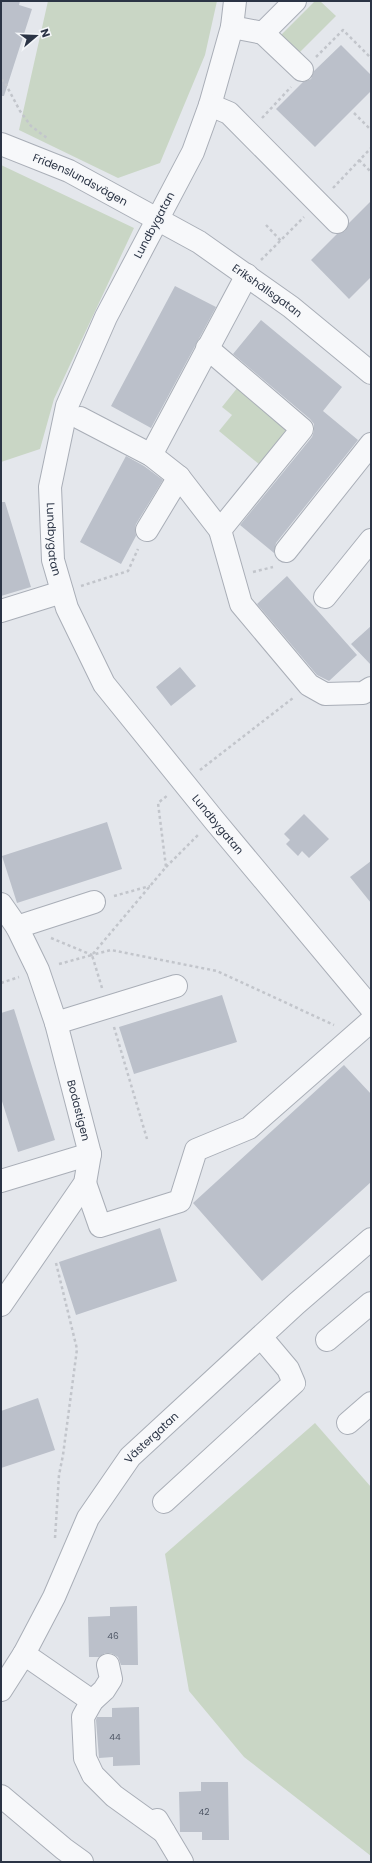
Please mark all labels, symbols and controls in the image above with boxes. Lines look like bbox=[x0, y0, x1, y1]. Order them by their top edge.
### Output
north arrow bbox=[16, 16, 56, 56]
text: N bbox=[37, 26, 54, 39]
street label: Fridenslundsvägen bbox=[30, 149, 131, 210]
street label: Lundbygatan bbox=[130, 189, 178, 261]
street label: Erikshällsgatan bbox=[229, 260, 306, 321]
street label: Lundbygatan bbox=[43, 502, 65, 578]
street label: Lundbygatan bbox=[188, 791, 247, 858]
street label: Bodastigen bbox=[63, 1078, 94, 1143]
street label: Västergatan bbox=[120, 1408, 182, 1466]
house number: 46 bbox=[107, 1630, 119, 1642]
house number: 44 bbox=[109, 1731, 121, 1743]
house number: 42 bbox=[199, 1806, 209, 1818]

